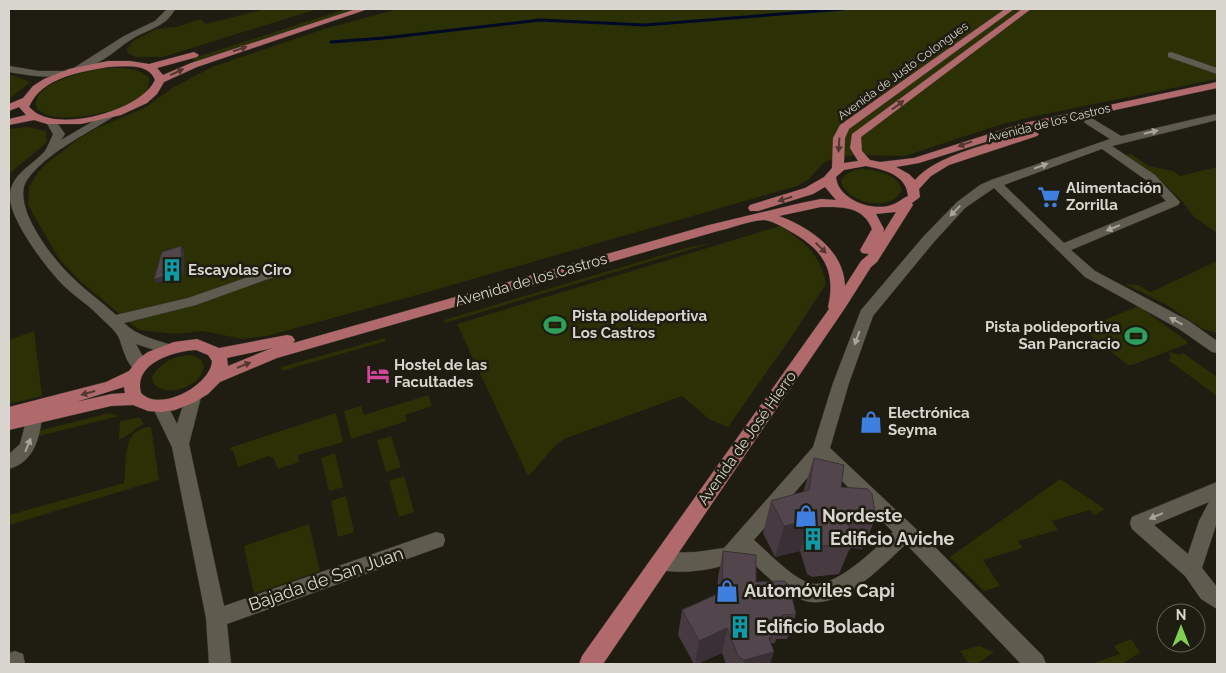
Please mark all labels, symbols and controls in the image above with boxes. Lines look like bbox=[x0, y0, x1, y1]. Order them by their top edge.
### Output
street label: Avenida de Justo Colongues bbox=[835, 19, 971, 123]
one-way arrow bbox=[233, 45, 248, 53]
one-way arrow bbox=[170, 68, 184, 76]
one-way arrow bbox=[891, 99, 904, 110]
street label: Avenida de los Castros bbox=[986, 101, 1112, 145]
one-way arrow bbox=[1143, 128, 1158, 136]
one-way arrow bbox=[834, 138, 842, 154]
one-way arrow bbox=[958, 141, 973, 148]
one-way arrow bbox=[1033, 162, 1048, 169]
place label: Alimentación Zorrilla bbox=[1066, 179, 1161, 214]
supermarket icon: Alimentación Zorrilla bbox=[1036, 184, 1062, 210]
one-way arrow bbox=[778, 195, 793, 203]
one-way arrow bbox=[949, 204, 961, 216]
one-way arrow bbox=[1105, 224, 1120, 232]
one-way arrow bbox=[814, 242, 826, 254]
street label: Avenida de los Castros bbox=[453, 250, 609, 310]
building icon: Escayolas Ciro bbox=[159, 257, 185, 283]
place label: Escayolas Ciro bbox=[188, 261, 292, 279]
place label: Pista polideportiva Los Castros bbox=[572, 307, 707, 342]
sports icon: Pista polideportiva Los Castros bbox=[542, 312, 568, 338]
one-way arrow bbox=[1170, 317, 1183, 326]
place label: Pista polideportiva San Pancracio bbox=[985, 318, 1120, 353]
sports icon: Pista polideportiva San Pancracio bbox=[1123, 323, 1149, 349]
one-way arrow bbox=[853, 331, 860, 346]
place label: Hostel de las Facultades bbox=[394, 356, 487, 391]
one-way arrow bbox=[237, 361, 251, 369]
hotel icon: Hostel de las Facultades bbox=[365, 361, 391, 387]
street label: Avenida de José Hierro bbox=[694, 368, 800, 508]
one-way arrow bbox=[80, 389, 95, 397]
place label: Electrónica Seyma bbox=[888, 404, 970, 439]
shop icon: Electrónica Seyma bbox=[858, 409, 884, 435]
one-way arrow bbox=[24, 438, 32, 452]
shop icon: Nordeste bbox=[793, 503, 819, 529]
place label: Nordeste bbox=[822, 505, 902, 526]
one-way arrow bbox=[1148, 512, 1163, 520]
building icon: Edificio Aviche bbox=[800, 526, 826, 552]
place label: Edificio Aviche bbox=[830, 528, 955, 549]
street label: Bajada de San Juan bbox=[246, 542, 406, 615]
shop icon: Automóviles Capi bbox=[714, 578, 740, 604]
place label: Automóviles Capi bbox=[744, 580, 895, 601]
north arrow bbox=[1156, 603, 1206, 653]
text: N bbox=[1176, 607, 1186, 623]
building icon: Edificio Bolado bbox=[727, 614, 753, 640]
place label: Edificio Bolado bbox=[756, 616, 885, 637]

